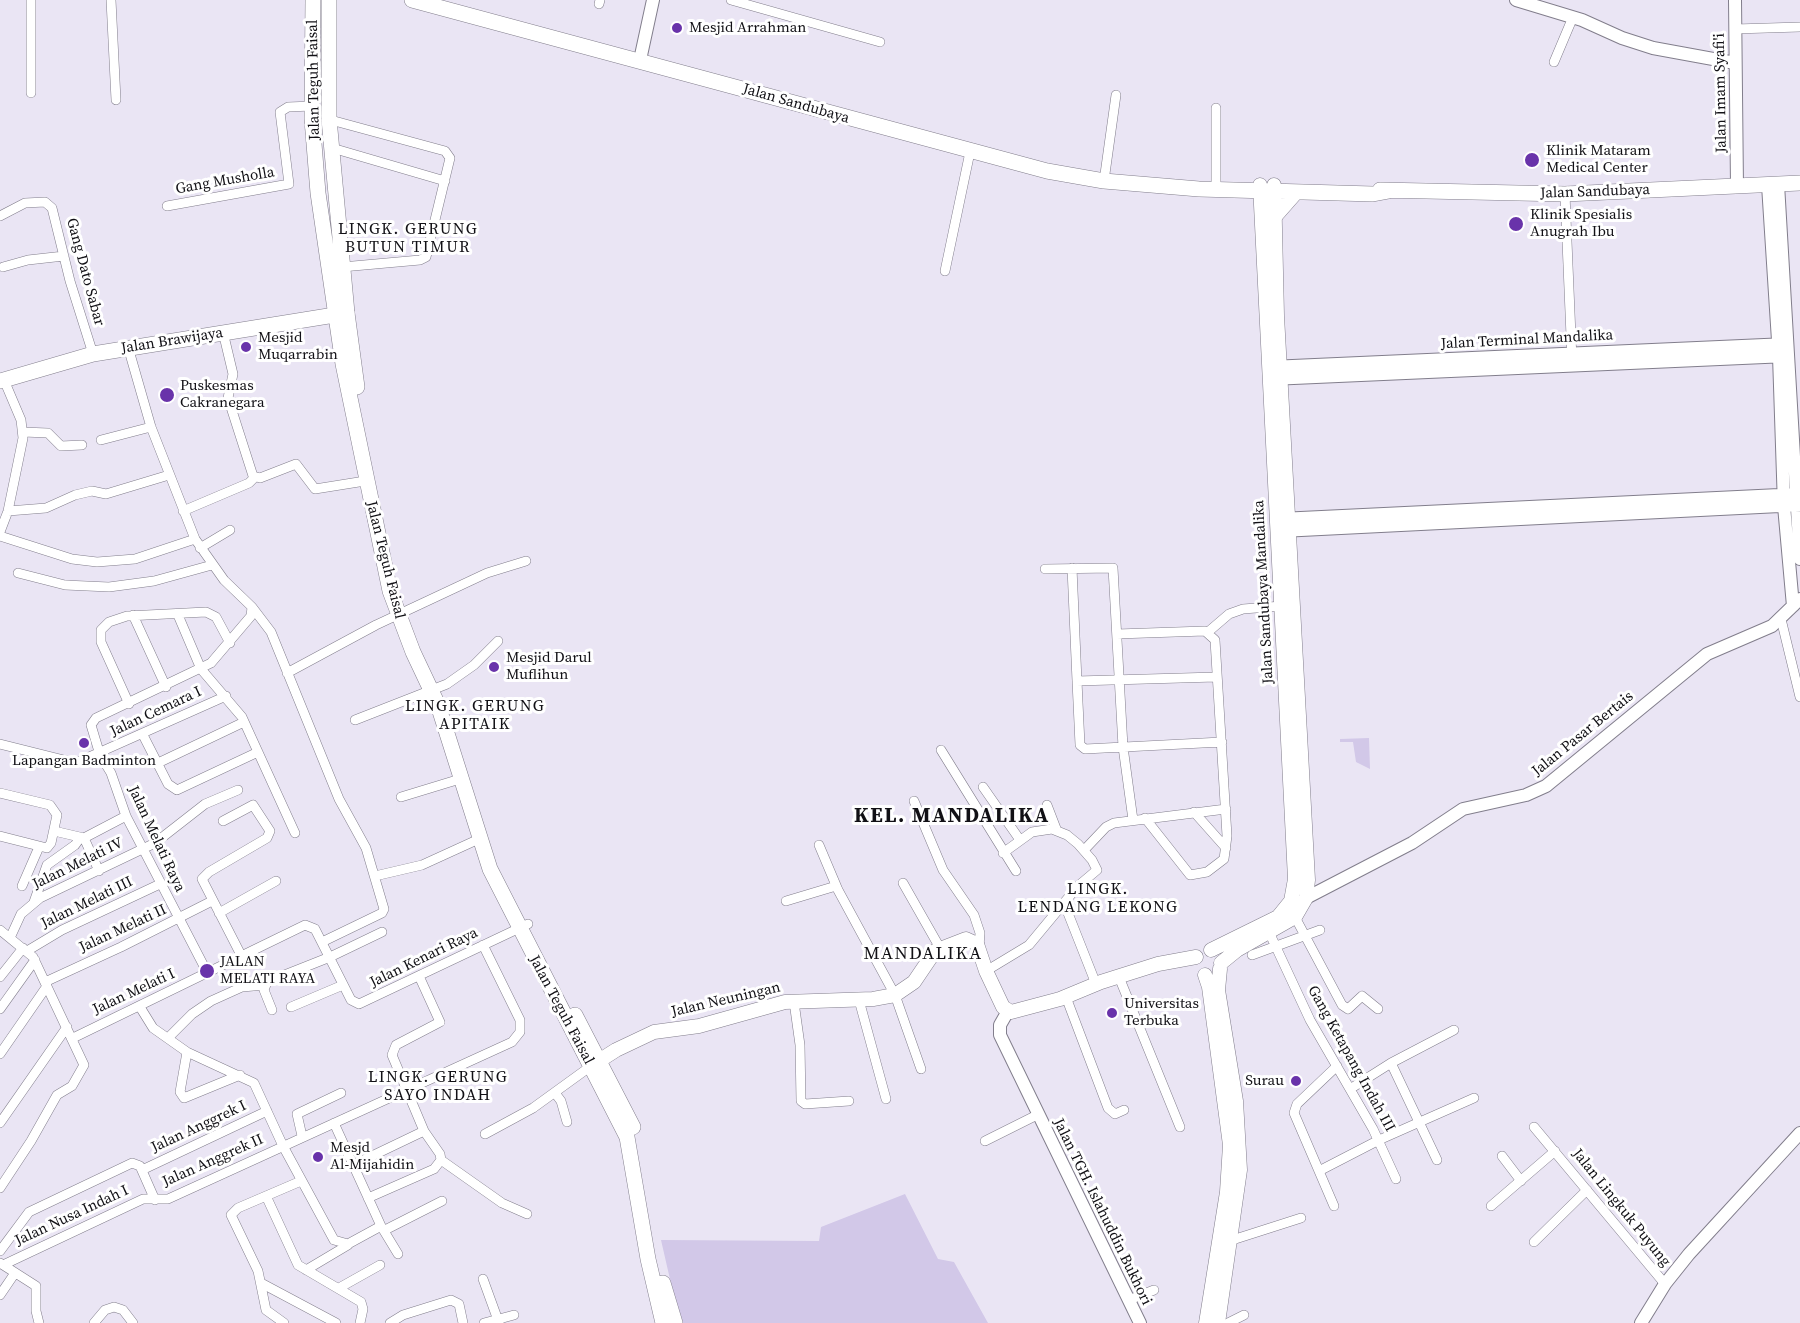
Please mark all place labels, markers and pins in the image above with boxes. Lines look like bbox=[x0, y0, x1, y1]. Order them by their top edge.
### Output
place label: Mesjid Arrahman bbox=[689, 19, 806, 37]
marker: Mesjid Arrahman bbox=[670, 21, 684, 35]
place label: Klinik Mataram Medical Center bbox=[1546, 142, 1651, 177]
marker: Klinik Mataram Medical Center bbox=[1523, 151, 1541, 169]
place label: Klinik Spesialis Anugrah Ibu bbox=[1530, 206, 1632, 241]
marker: Klinik Spesialis Anugrah Ibu bbox=[1507, 215, 1525, 233]
place label: Mesjid Muqarrabin bbox=[258, 329, 338, 364]
marker: Mesjid Muqarrabin bbox=[239, 340, 253, 354]
place label: Puskesmas Cakranegara bbox=[180, 377, 265, 412]
marker: Puskesmas Cakranegara bbox=[158, 386, 176, 404]
place label: Mesjid Darul Muflihun bbox=[506, 649, 592, 684]
marker: Mesjid Darul Muflihun bbox=[487, 660, 501, 674]
marker: Lapangan Badminton bbox=[77, 736, 91, 750]
place label: Lapangan Badminton bbox=[12, 752, 156, 770]
place label: JALAN MELATI RAYA bbox=[220, 953, 315, 988]
marker: JALAN MELATI RAYA bbox=[198, 962, 216, 980]
place label: Universitas Terbuka bbox=[1124, 995, 1199, 1030]
marker: Universitas Terbuka bbox=[1105, 1006, 1119, 1020]
place label: Surau bbox=[1245, 1072, 1284, 1090]
marker: Surau bbox=[1289, 1074, 1303, 1088]
place label: Mesjd Al-Mijahidin bbox=[330, 1139, 414, 1174]
marker: Mesjd Al-Mijahidin bbox=[311, 1150, 325, 1164]

